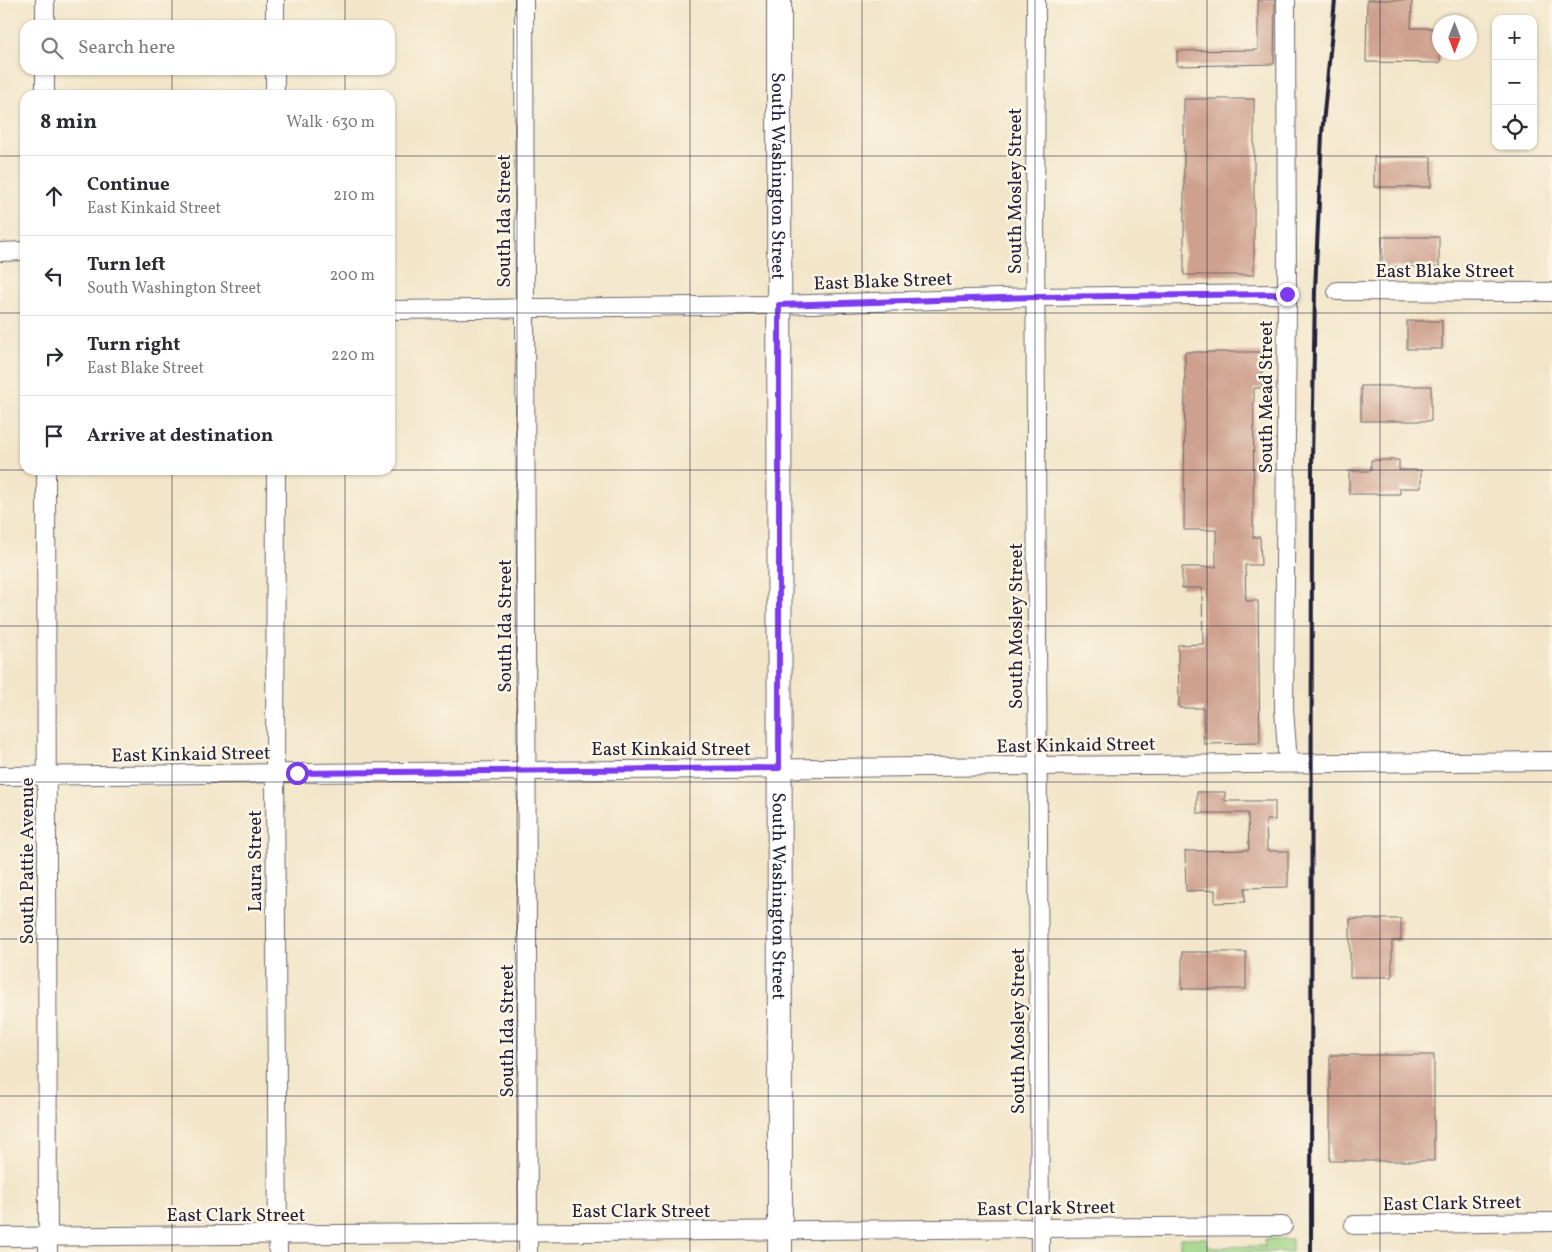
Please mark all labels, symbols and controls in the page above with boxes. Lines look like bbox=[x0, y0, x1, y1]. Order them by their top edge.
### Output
north arrow bbox=[1432, 15, 1477, 60]
map controls bbox=[1492, 15, 1537, 150]
button: + bbox=[1492, 15, 1537, 60]
search box bbox=[20, 20, 395, 75]
icon: search bbox=[38, 34, 66, 62]
text: Search here bbox=[78, 35, 175, 61]
button: − bbox=[1492, 60, 1537, 105]
street label: South Washington Street bbox=[764, 72, 790, 280]
button: locate bbox=[1492, 105, 1537, 150]
street label: South Mosley Street bbox=[1003, 107, 1029, 274]
text: 8 min bbox=[40, 108, 97, 137]
text: Walk · 630 m bbox=[286, 112, 375, 134]
street label: South Ida Street bbox=[492, 154, 518, 288]
text: Continue bbox=[87, 172, 170, 198]
icon: ahead bbox=[40, 182, 68, 210]
text: 210 m bbox=[333, 185, 375, 207]
text: East Kinkaid Street bbox=[87, 198, 221, 220]
text: Turn left bbox=[87, 252, 166, 278]
street label: East Blake Street bbox=[1375, 259, 1515, 285]
icon: left bbox=[40, 262, 68, 290]
text: 200 m bbox=[330, 265, 375, 287]
street label: East Blake Street bbox=[813, 267, 953, 297]
text: South Washington Street bbox=[87, 278, 262, 300]
route end bbox=[1276, 283, 1299, 306]
street label: South Mead Street bbox=[1254, 320, 1280, 474]
text: Turn right bbox=[87, 332, 180, 358]
icon: right bbox=[40, 342, 68, 370]
text: 220 m bbox=[331, 345, 375, 367]
text: East Blake Street bbox=[87, 358, 204, 380]
icon: arrive bbox=[40, 422, 68, 450]
text: Arrive at destination bbox=[87, 423, 273, 449]
street label: South Mosley Street bbox=[1004, 542, 1030, 709]
street label: South Ida Street bbox=[493, 559, 519, 693]
street label: East Kinkaid Street bbox=[996, 732, 1156, 760]
street label: East Kinkaid Street bbox=[591, 737, 751, 763]
street label: East Kinkaid Street bbox=[111, 741, 271, 769]
route start bbox=[286, 762, 309, 785]
street label: South Pattie Avenue bbox=[15, 777, 41, 945]
street label: South Washington Street bbox=[765, 792, 791, 1000]
street label: Laura Street bbox=[243, 810, 269, 912]
street label: South Mosley Street bbox=[1006, 947, 1032, 1114]
street label: South Ida Street bbox=[495, 964, 521, 1098]
street label: East Clark Street bbox=[1382, 1190, 1522, 1218]
street label: East Clark Street bbox=[976, 1195, 1116, 1223]
street label: East Clark Street bbox=[572, 1199, 711, 1225]
street label: East Clark Street bbox=[167, 1203, 306, 1229]

